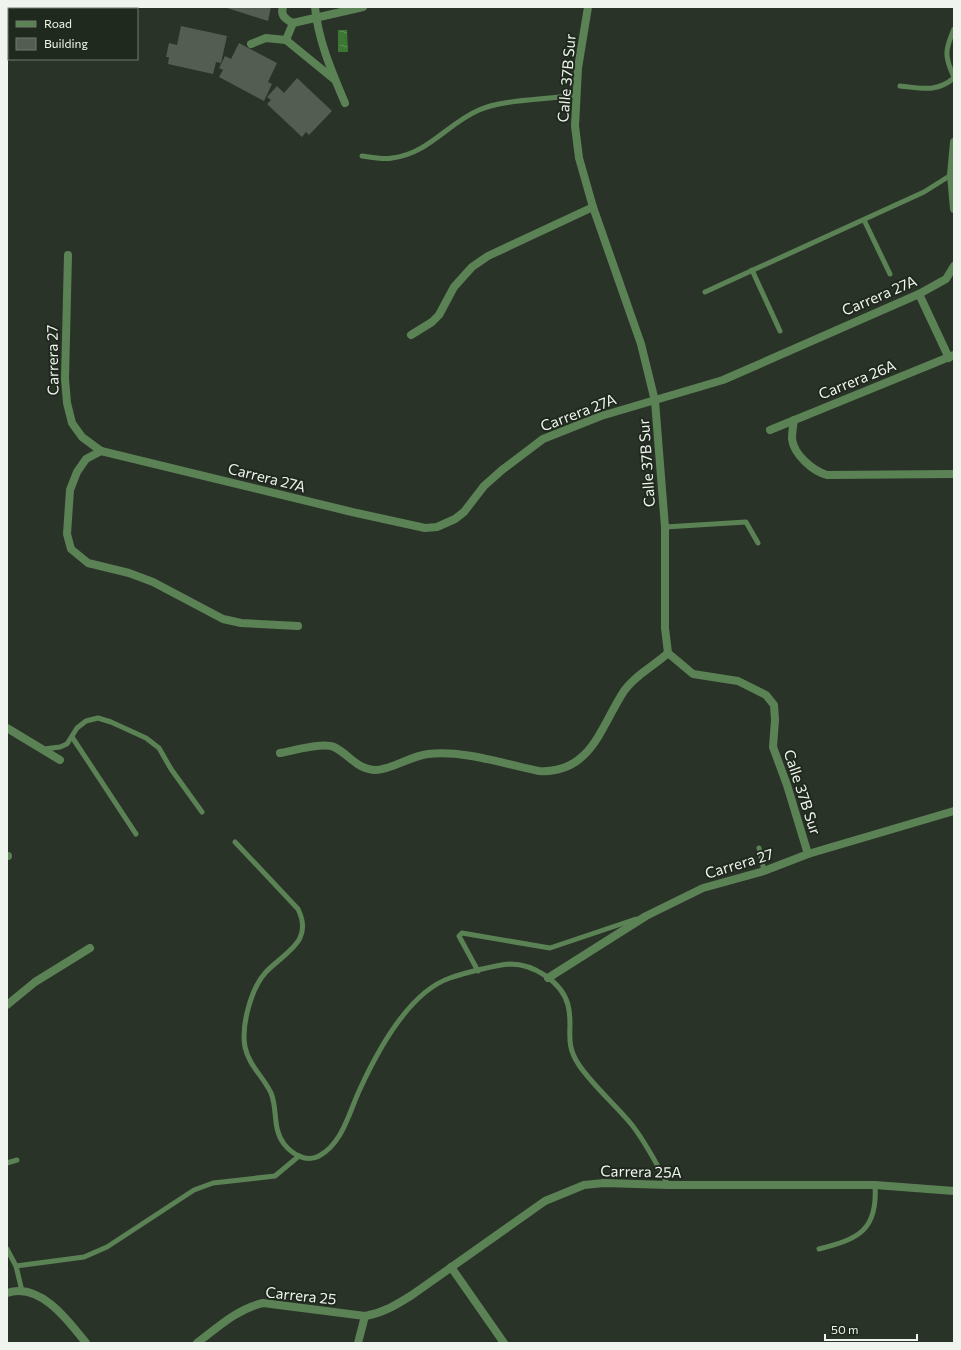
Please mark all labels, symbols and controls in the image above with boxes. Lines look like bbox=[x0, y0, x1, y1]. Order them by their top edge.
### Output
legend bbox=[8, 8, 138, 60]
text: Road bbox=[44, 16, 72, 30]
street label: Calle 37B Sur bbox=[553, 33, 579, 123]
text: Building bbox=[44, 36, 88, 50]
street label: Carrera 27A bbox=[839, 271, 919, 319]
street label: Carrera 27 bbox=[42, 325, 62, 395]
street label: Carrera 26A bbox=[816, 355, 898, 403]
street label: Carrera 27A bbox=[538, 389, 618, 435]
street label: Calle 37B Sur bbox=[634, 418, 658, 508]
street label: Carrera 27A bbox=[226, 459, 308, 495]
street label: Calle 37B Sur bbox=[781, 747, 825, 837]
street label: Carrera 27 bbox=[703, 844, 775, 882]
street label: Carrera 25A bbox=[600, 1161, 682, 1181]
street label: Carrera 25 bbox=[265, 1282, 337, 1308]
scale bar bbox=[825, 1316, 917, 1342]
text: 50 m bbox=[831, 1322, 859, 1336]

